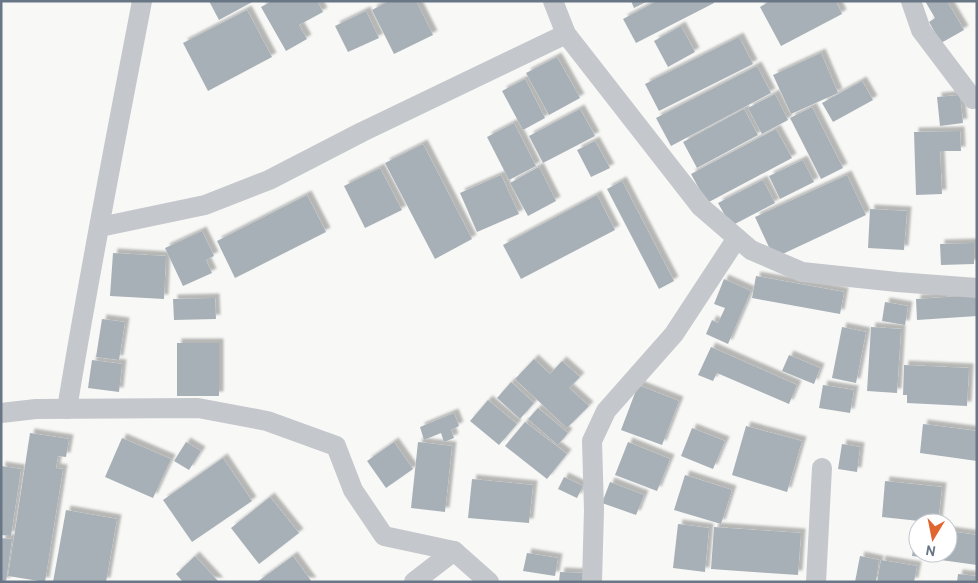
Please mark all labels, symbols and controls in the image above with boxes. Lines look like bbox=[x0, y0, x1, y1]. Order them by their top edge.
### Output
north arrow bbox=[908, 513, 958, 563]
text: N bbox=[925, 540, 937, 559]

